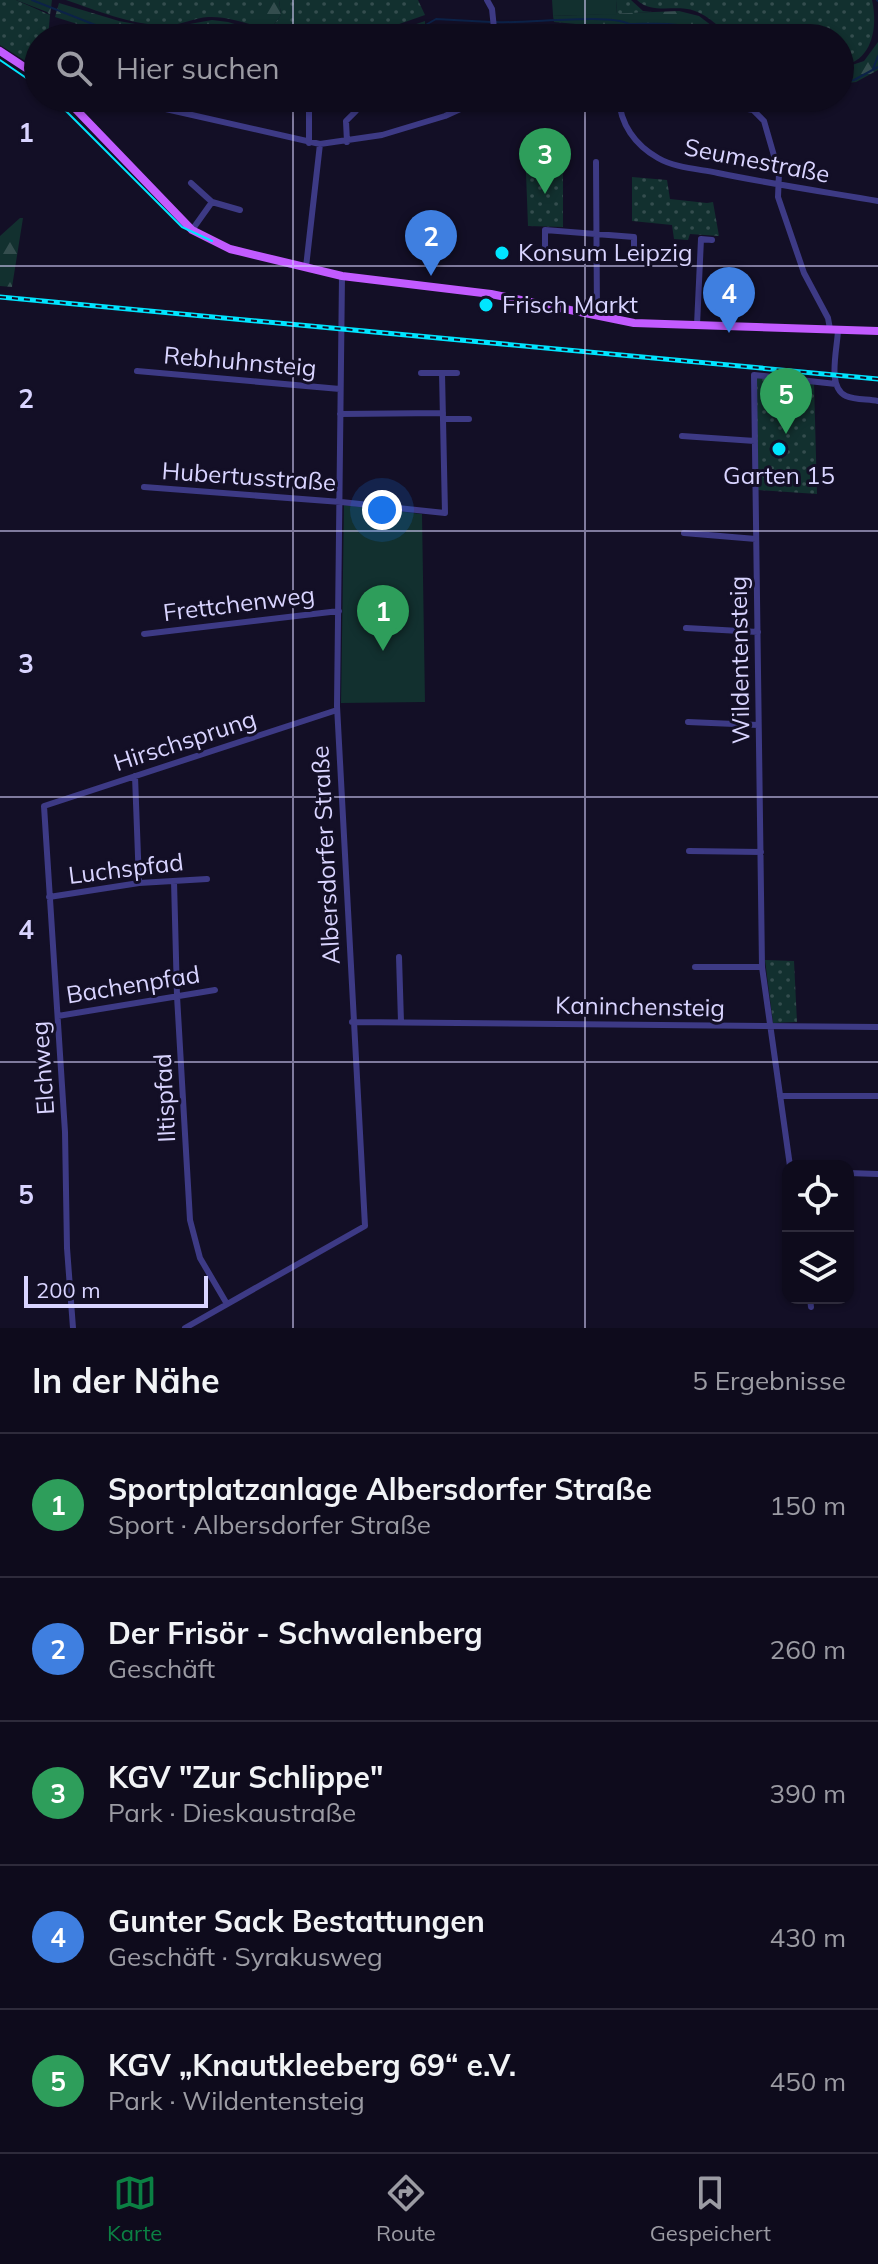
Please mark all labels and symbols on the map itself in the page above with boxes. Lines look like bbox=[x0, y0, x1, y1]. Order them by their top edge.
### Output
text: 1 bbox=[18, 116, 34, 149]
pin: 3 bbox=[519, 128, 571, 194]
street label: Seumestraße bbox=[682, 131, 832, 189]
pin: 2 bbox=[405, 210, 457, 276]
place label: Konsum Leipzig bbox=[518, 237, 692, 267]
marker: Konsum Leipzig bbox=[493, 244, 511, 262]
pin: 4 bbox=[703, 267, 755, 333]
place label: Frisch Markt bbox=[502, 289, 638, 319]
marker: Frisch Markt bbox=[477, 296, 495, 314]
street label: Rebhuhnsteig bbox=[163, 339, 318, 383]
pin: 5 bbox=[760, 368, 812, 434]
text: 2 bbox=[18, 382, 34, 415]
marker: Garten 15 bbox=[770, 440, 788, 458]
street label: Hubertusstraße bbox=[161, 455, 337, 497]
place label: Garten 15 bbox=[723, 460, 835, 490]
your location bbox=[362, 490, 402, 530]
street label: Wildentensteig bbox=[723, 576, 755, 744]
street label: Frettchenweg bbox=[161, 579, 316, 627]
pin: 1 bbox=[357, 585, 409, 651]
text: 3 bbox=[18, 647, 34, 680]
street label: Hirschsprung bbox=[110, 703, 260, 777]
street label: Albersdorfer Straße bbox=[304, 745, 346, 965]
street label: Luchspfad bbox=[67, 846, 185, 890]
text: 4 bbox=[18, 913, 34, 946]
street label: Bachenpfad bbox=[64, 959, 202, 1009]
street label: Kaninchensteig bbox=[555, 990, 725, 1022]
street label: Elchweg bbox=[24, 1020, 60, 1116]
street label: Iltispfad bbox=[147, 1053, 181, 1143]
text: 5 bbox=[18, 1178, 34, 1211]
scale bar bbox=[24, 1272, 208, 1308]

